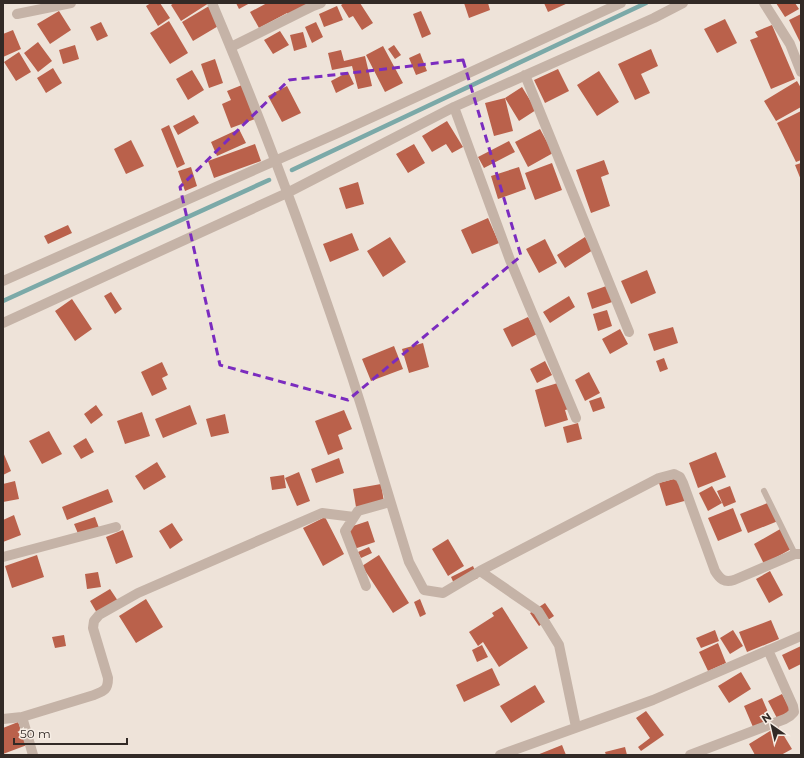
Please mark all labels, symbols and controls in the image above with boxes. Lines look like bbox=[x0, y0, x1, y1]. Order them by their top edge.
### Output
north arrow bbox=[752, 706, 792, 746]
text: N bbox=[759, 709, 774, 726]
scale bar bbox=[14, 720, 127, 746]
text: 50 m bbox=[20, 726, 51, 741]

